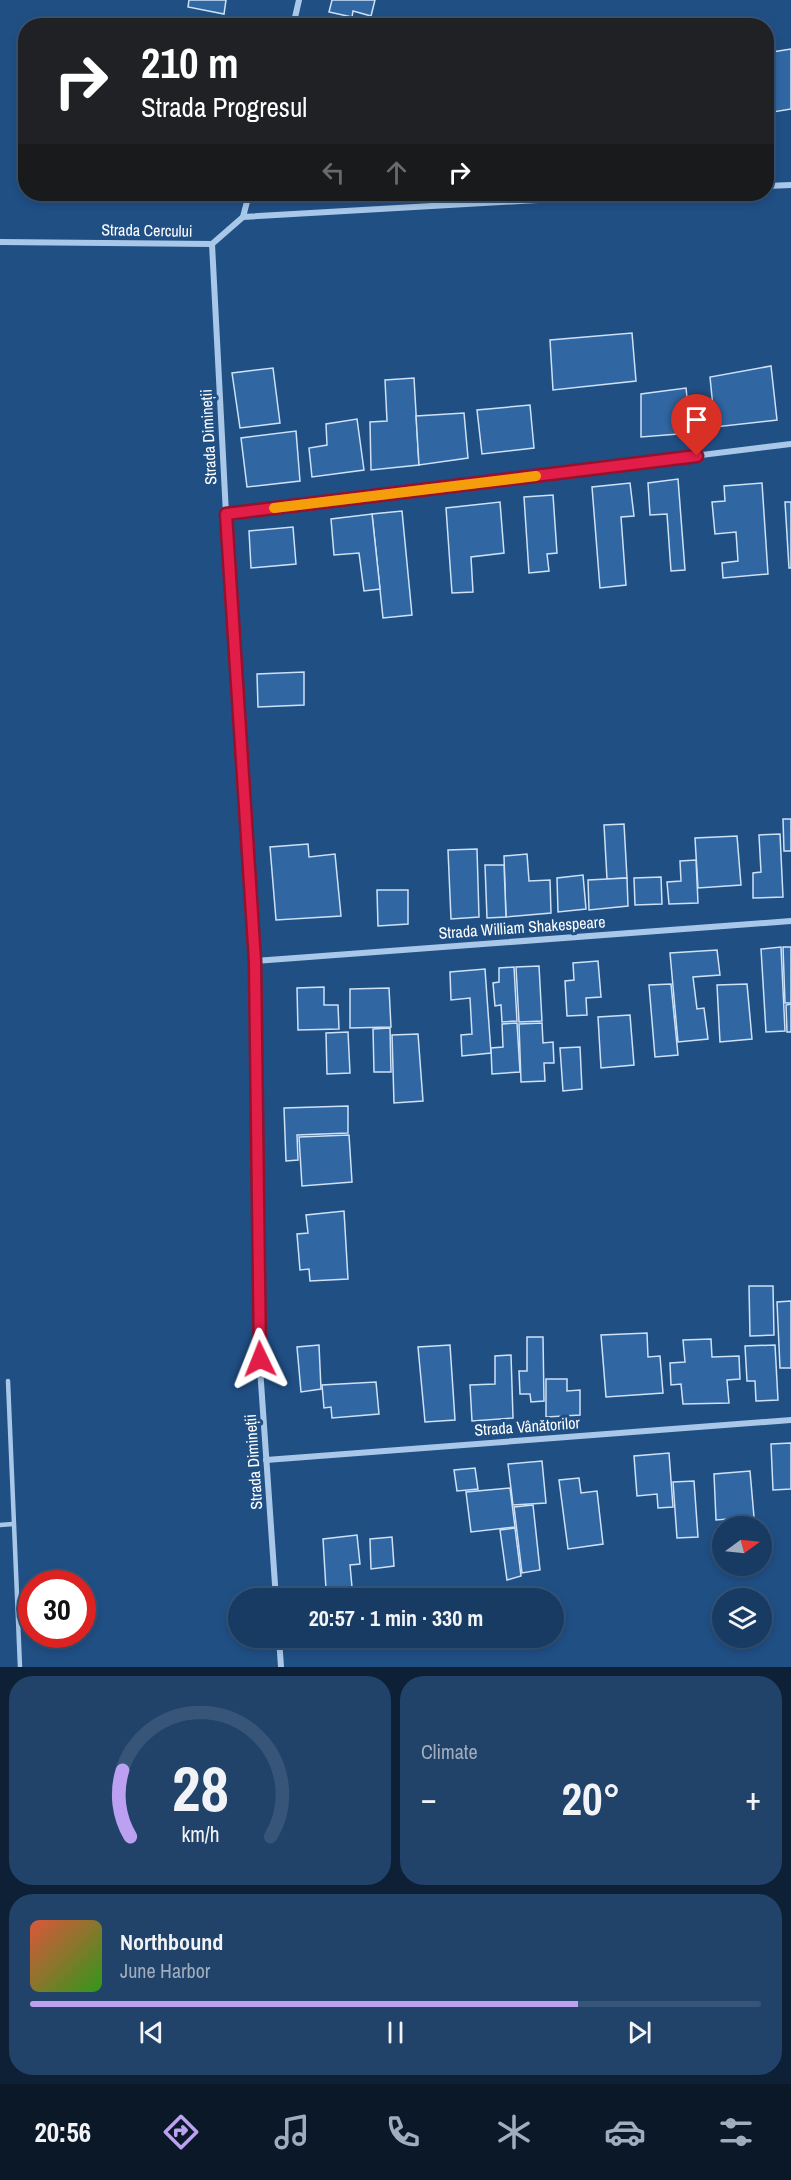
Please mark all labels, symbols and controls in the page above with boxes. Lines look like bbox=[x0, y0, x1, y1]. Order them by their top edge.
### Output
text: 210 m bbox=[141, 35, 239, 91]
icon: right bbox=[42, 42, 120, 120]
text: Strada Progresul bbox=[141, 89, 307, 125]
icon: left bbox=[317, 156, 350, 189]
icon: ahead bbox=[380, 156, 413, 189]
icon: right bbox=[443, 156, 476, 189]
street label: Strada Cercului bbox=[101, 218, 193, 242]
street label: Strada Dimineții bbox=[195, 389, 221, 485]
pin bbox=[671, 394, 722, 456]
icon: arrive bbox=[680, 403, 713, 436]
street label: Strada William Shakespeare bbox=[438, 910, 606, 944]
position arrow bbox=[228, 1327, 292, 1391]
street label: Strada Vânătorilor bbox=[474, 1411, 581, 1441]
street label: Strada Dimineții bbox=[239, 1414, 267, 1510]
north arrow bbox=[712, 1516, 772, 1576]
map controls bbox=[712, 1516, 772, 1648]
speed limit sign: 30 bbox=[18, 1570, 96, 1648]
button: layers bbox=[712, 1588, 772, 1648]
text: 20:57 · 1 min · 330 m bbox=[309, 1603, 483, 1633]
text: Climate bbox=[421, 1738, 478, 1765]
text: 28 bbox=[172, 1746, 228, 1830]
text: 20° bbox=[561, 1768, 621, 1829]
text: − bbox=[421, 1776, 437, 1820]
text: + bbox=[745, 1776, 761, 1820]
text: km/h bbox=[181, 1821, 219, 1850]
text: Northbound bbox=[120, 1927, 223, 1957]
text: June Harbor bbox=[120, 1957, 210, 1984]
icon: previous bbox=[135, 2016, 168, 2049]
icon: pause bbox=[379, 2016, 412, 2049]
icon: next bbox=[623, 2016, 656, 2049]
icon: directions bbox=[160, 2111, 202, 2153]
icon: music bbox=[271, 2111, 313, 2153]
icon: phone bbox=[382, 2111, 424, 2153]
icon: climate bbox=[493, 2111, 535, 2153]
icon: car bbox=[604, 2111, 646, 2153]
icon: filters bbox=[715, 2111, 757, 2153]
text: 20:56 bbox=[34, 2114, 91, 2150]

